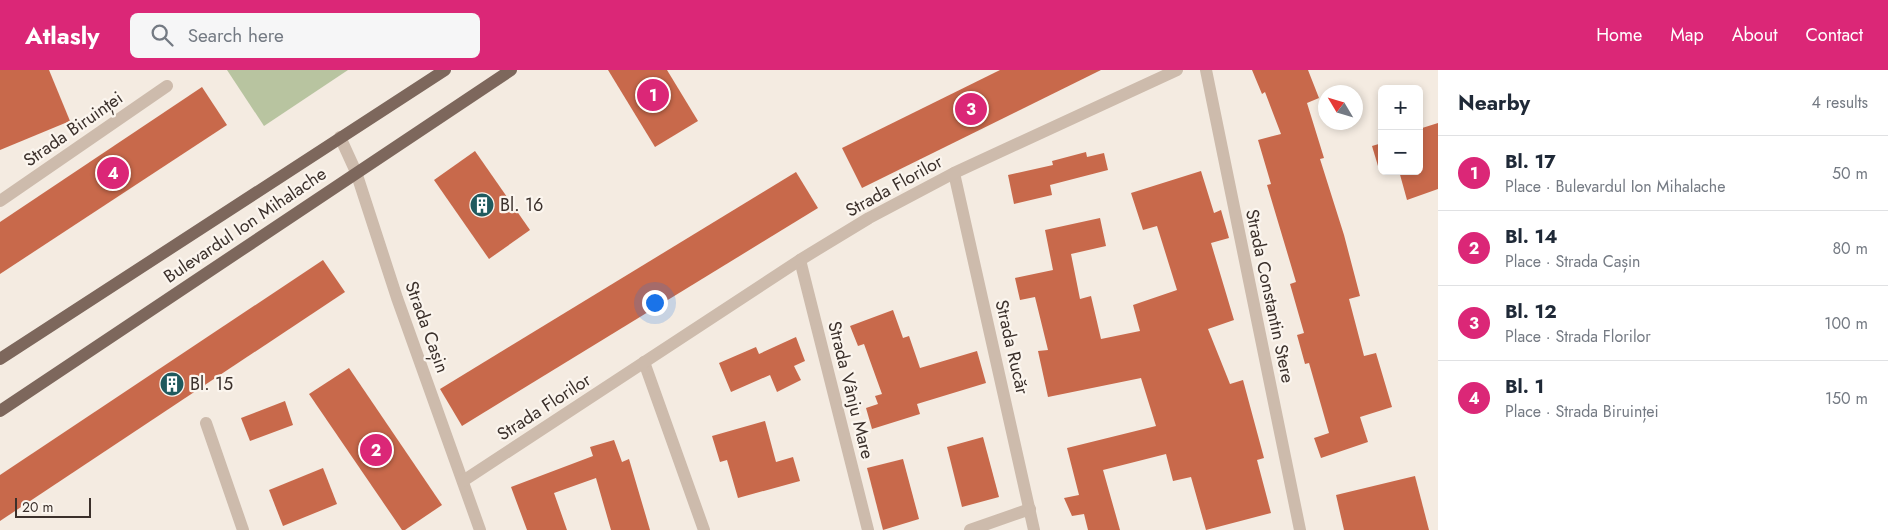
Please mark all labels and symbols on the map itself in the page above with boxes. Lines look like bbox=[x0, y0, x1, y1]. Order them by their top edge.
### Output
pin: 1 bbox=[637, 76, 669, 114]
street label: Strada Biruinței bbox=[18, 85, 128, 173]
north arrow bbox=[1318, 85, 1363, 130]
pin: 3 bbox=[955, 90, 987, 128]
street label: Strada Florilor bbox=[841, 148, 948, 223]
pin: 4 bbox=[97, 154, 129, 192]
street label: Bulevardul Ion Mihalache bbox=[158, 161, 332, 289]
building icon: Bl. 16 bbox=[469, 192, 495, 218]
place label: Bl. 16 bbox=[500, 192, 543, 218]
street label: Strada Constantin Stere bbox=[1239, 207, 1301, 385]
street label: Strada Cașin bbox=[398, 278, 456, 376]
your location bbox=[642, 290, 668, 316]
street label: Strada Rucăr bbox=[988, 297, 1036, 398]
street label: Strada Vânju Mare bbox=[821, 318, 881, 462]
street label: Strada Florilor bbox=[492, 366, 597, 447]
building icon: Bl. 15 bbox=[159, 371, 185, 397]
place label: Bl. 15 bbox=[190, 371, 233, 397]
pin: 2 bbox=[360, 431, 392, 469]
scale bar bbox=[15, 495, 91, 518]

